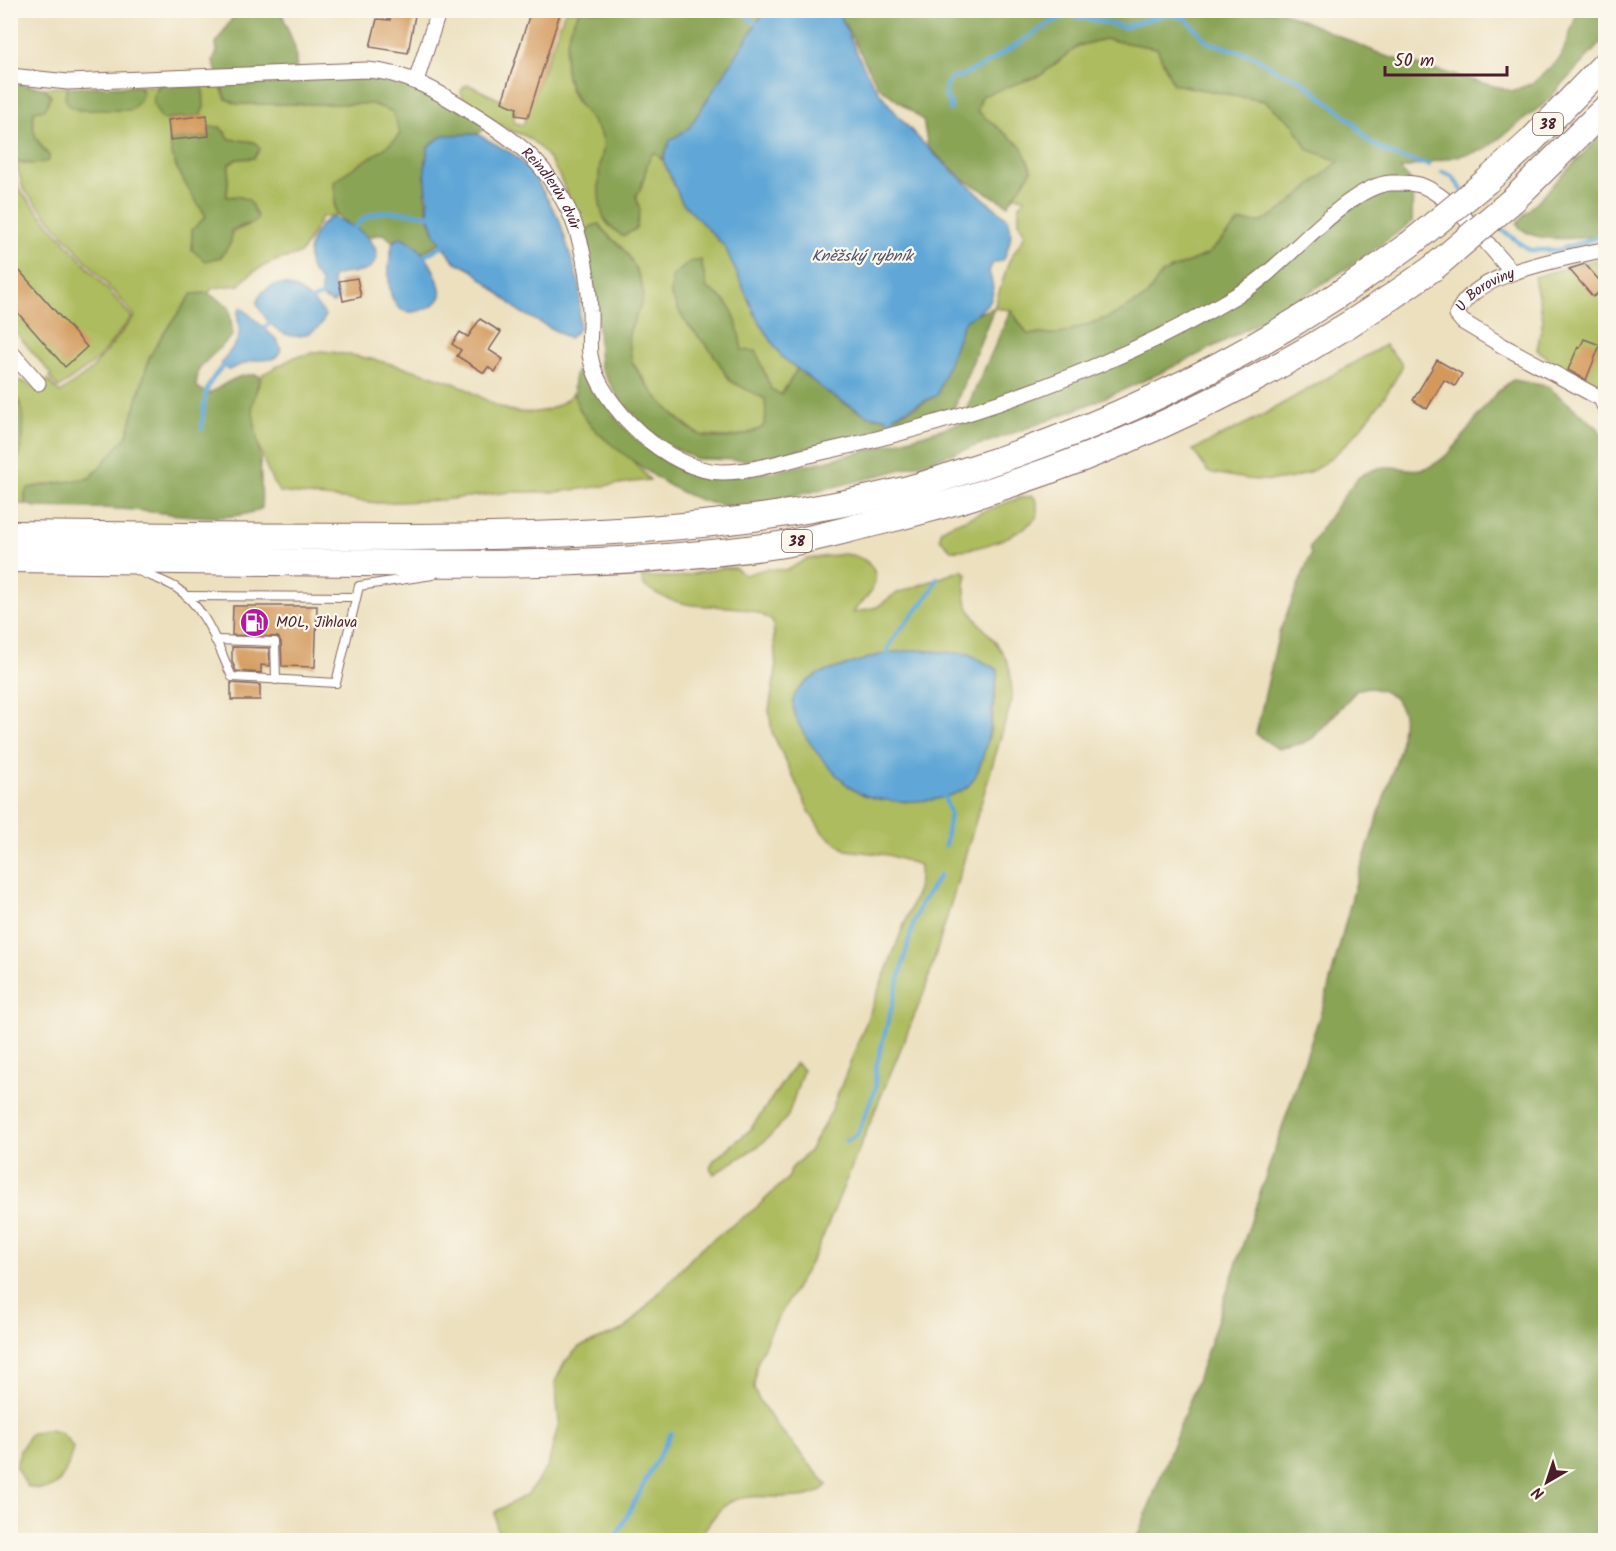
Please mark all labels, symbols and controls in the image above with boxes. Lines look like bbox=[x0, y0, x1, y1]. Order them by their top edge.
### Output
scale bar bbox=[1385, 39, 1506, 77]
text: 50 m bbox=[1394, 47, 1434, 76]
road number: 38 bbox=[1533, 113, 1563, 135]
street label: Reindlerův dvůr bbox=[515, 142, 587, 234]
water label: Kněžský rybník bbox=[811, 244, 915, 269]
street label: U Boroviny bbox=[1449, 261, 1519, 317]
road number: 38 bbox=[782, 530, 812, 552]
fuel station icon: MOL, Jihlava bbox=[239, 606, 271, 638]
place label: MOL, Jihlava bbox=[276, 611, 357, 635]
north arrow bbox=[1517, 1452, 1577, 1512]
text: N bbox=[1527, 1480, 1550, 1505]

